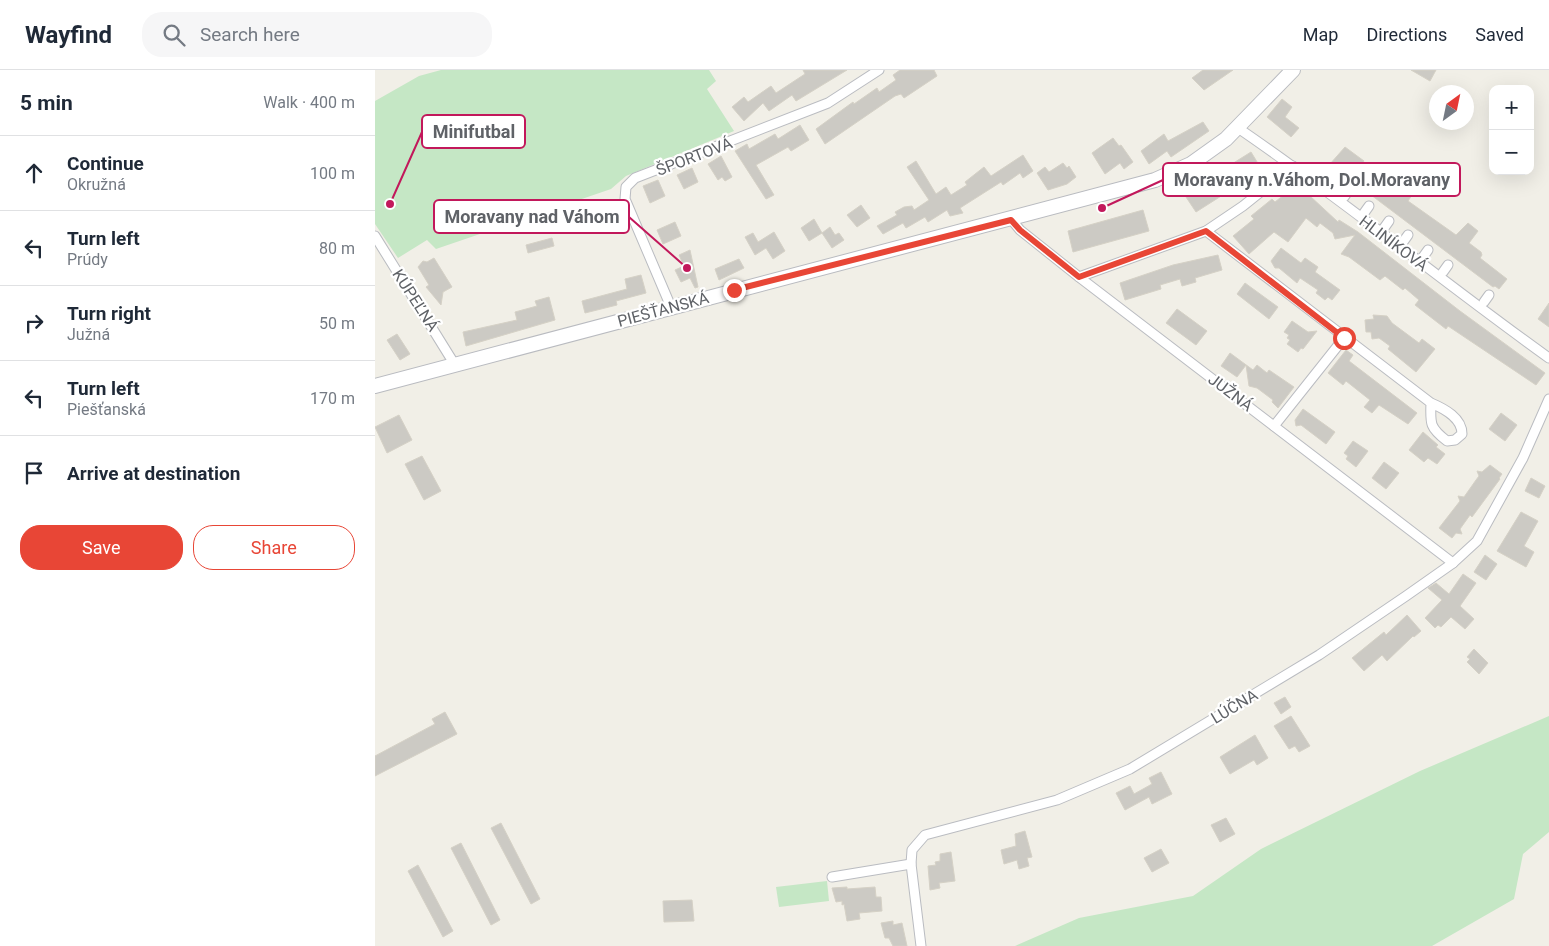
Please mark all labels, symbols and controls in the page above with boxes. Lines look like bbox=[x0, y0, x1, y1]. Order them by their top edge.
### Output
search box bbox=[142, 12, 492, 57]
text: Wayfind bbox=[25, 21, 112, 49]
icon: search bbox=[160, 21, 188, 49]
text: Search here bbox=[200, 23, 300, 46]
text: Map bbox=[1303, 24, 1338, 45]
text: Directions bbox=[1366, 24, 1447, 45]
text: Saved bbox=[1475, 24, 1524, 45]
north arrow bbox=[1429, 85, 1474, 130]
map controls bbox=[1489, 85, 1534, 175]
button: + bbox=[1489, 85, 1534, 130]
text: 5 min bbox=[20, 91, 73, 115]
text: Walk · 400 m bbox=[263, 93, 355, 112]
callout: Minifutbal bbox=[422, 115, 525, 148]
text: Minifutbal bbox=[433, 121, 515, 142]
button: − bbox=[1489, 130, 1534, 175]
street label: ŠPORTOVÁ bbox=[653, 132, 735, 180]
text: Continue bbox=[67, 152, 144, 175]
icon: ahead bbox=[20, 159, 48, 187]
callout: Moravany n.Váhom, Dol.Moravany bbox=[1163, 163, 1460, 196]
text: 100 m bbox=[310, 164, 355, 183]
text: Moravany n.Váhom, Dol.Moravany bbox=[1174, 169, 1451, 190]
text: Okružná bbox=[67, 175, 126, 194]
callout: Moravany nad Váhom bbox=[434, 200, 629, 233]
text: Moravany nad Váhom bbox=[444, 206, 620, 227]
street label: HLINÍKOVÁ bbox=[1356, 211, 1432, 276]
text: Turn left bbox=[67, 227, 140, 250]
icon: left bbox=[20, 234, 48, 262]
text: 80 m bbox=[319, 239, 355, 258]
text: Prúdy bbox=[67, 250, 108, 269]
street label: KÚPEĽNÁ bbox=[388, 266, 443, 335]
route end bbox=[723, 279, 746, 302]
street label: PIEŠŤANSKÁ bbox=[615, 287, 711, 331]
text: Turn right bbox=[67, 302, 151, 325]
icon: right bbox=[20, 309, 48, 337]
text: 50 m bbox=[319, 314, 355, 333]
text: Južná bbox=[67, 325, 110, 344]
route start bbox=[1333, 327, 1356, 350]
street label: JUŽNÁ bbox=[1205, 370, 1257, 416]
text: Turn left bbox=[67, 377, 140, 400]
icon: left bbox=[20, 384, 48, 412]
text: 170 m bbox=[310, 389, 355, 408]
text: Piešťanská bbox=[67, 400, 146, 419]
icon: arrive bbox=[20, 459, 48, 487]
text: Arrive at destination bbox=[67, 462, 240, 485]
button: Save bbox=[20, 525, 183, 570]
button: Share bbox=[193, 525, 355, 570]
street label: LÚČNA bbox=[1207, 684, 1261, 728]

